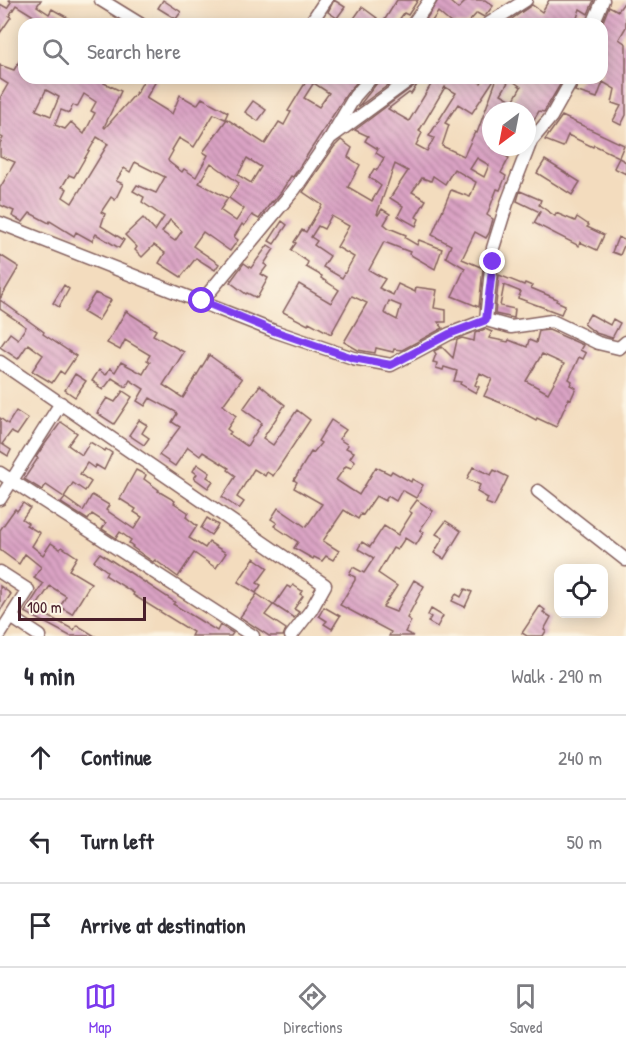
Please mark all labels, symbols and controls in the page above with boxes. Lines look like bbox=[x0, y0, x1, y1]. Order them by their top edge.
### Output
search box bbox=[18, 18, 608, 84]
icon: search bbox=[39, 35, 72, 68]
text: Search here bbox=[87, 36, 181, 66]
north arrow bbox=[482, 102, 536, 156]
route end bbox=[479, 248, 505, 274]
route start bbox=[188, 287, 214, 313]
map controls bbox=[554, 564, 608, 618]
button: locate bbox=[554, 564, 608, 618]
scale bar bbox=[18, 594, 146, 622]
text: 100 m bbox=[27, 596, 62, 618]
text: 4 min bbox=[24, 658, 75, 693]
text: Walk · 290 m bbox=[511, 662, 602, 689]
icon: ahead bbox=[24, 741, 57, 774]
text: Continue bbox=[81, 742, 152, 772]
text: 240 m bbox=[558, 744, 602, 771]
icon: left bbox=[24, 825, 57, 858]
text: Turn left bbox=[81, 826, 154, 856]
text: 50 m bbox=[566, 828, 602, 855]
icon: arrive bbox=[24, 909, 57, 942]
text: Arrive at destination bbox=[81, 910, 246, 940]
tab: Map bbox=[84, 980, 117, 1038]
tab: Directions bbox=[284, 980, 342, 1038]
tab: Saved bbox=[509, 980, 542, 1038]

